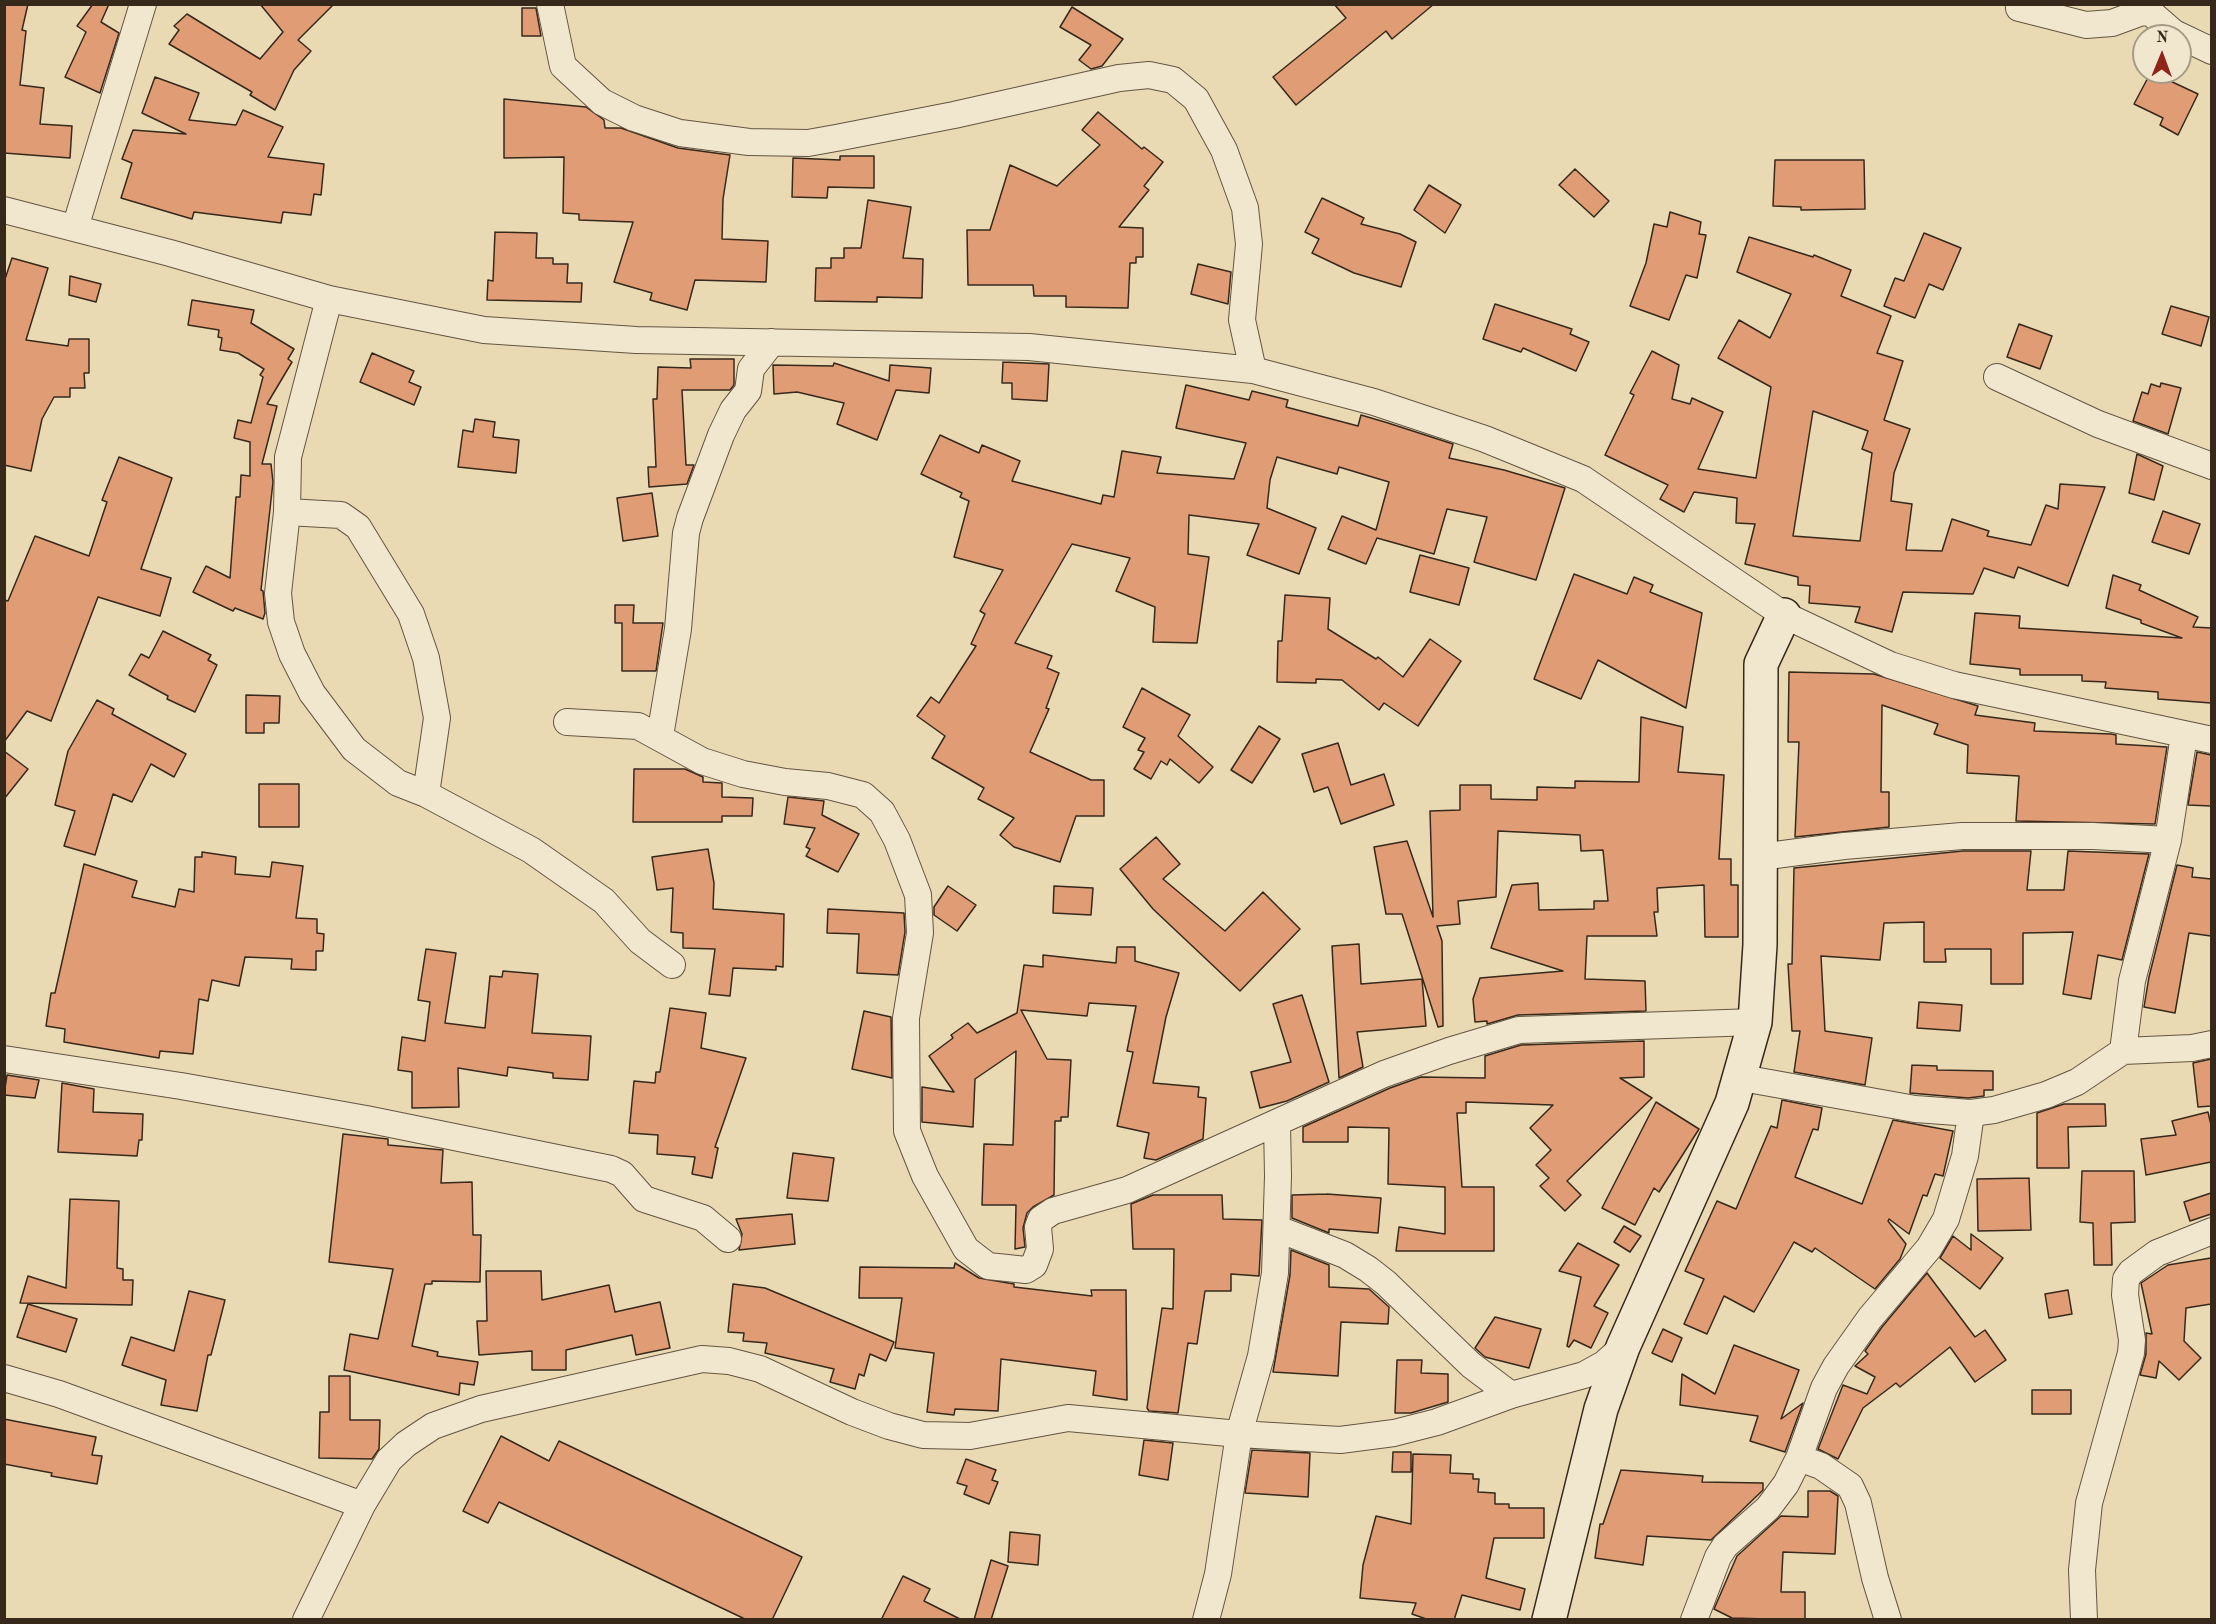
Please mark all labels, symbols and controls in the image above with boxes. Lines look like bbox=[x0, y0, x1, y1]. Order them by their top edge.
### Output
north arrow bbox=[2132, 24, 2192, 84]
text: N bbox=[2156, 30, 2169, 46]

